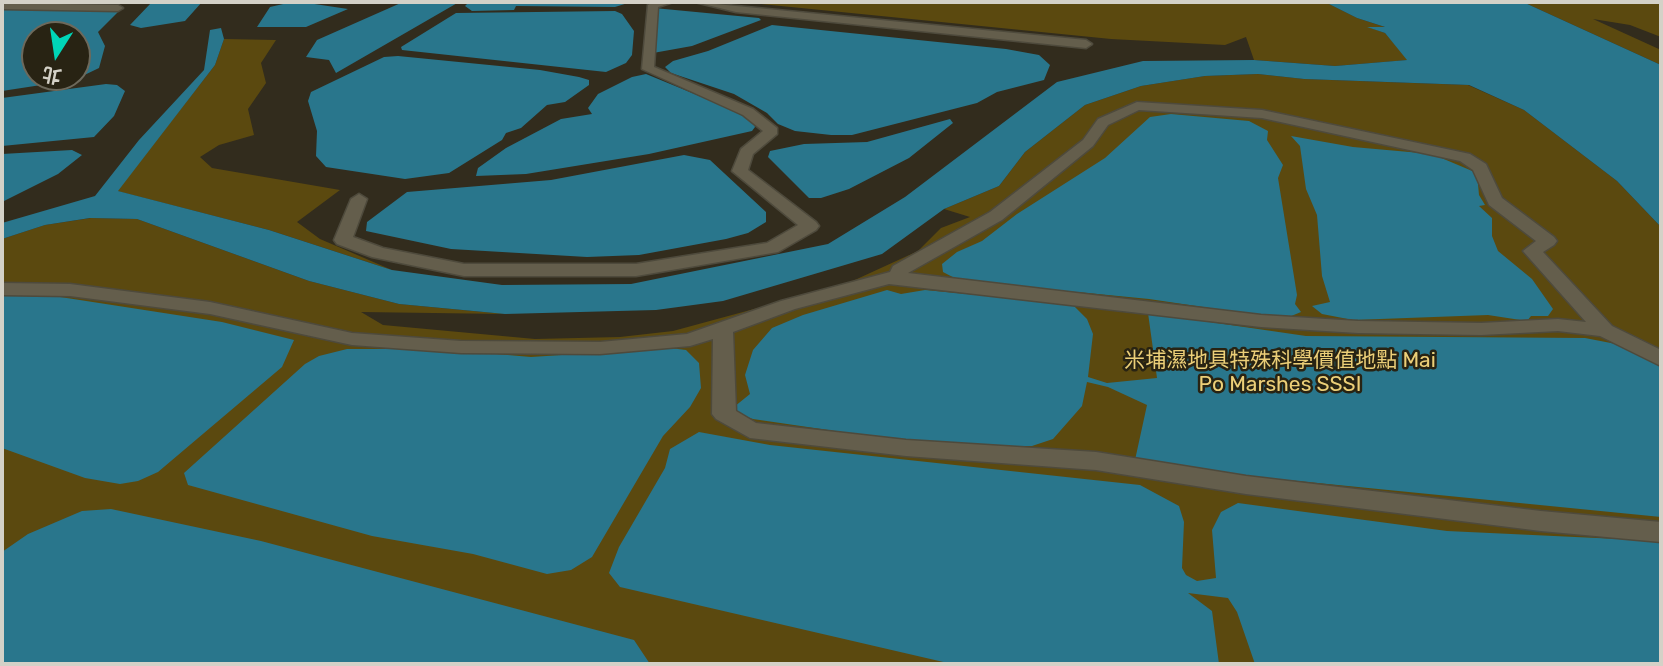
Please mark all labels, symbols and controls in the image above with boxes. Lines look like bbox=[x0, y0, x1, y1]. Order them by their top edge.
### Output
north arrow bbox=[21, 21, 91, 91]
text: 北 bbox=[40, 62, 64, 88]
park label: 米埔濕地具特殊科學價值地點 Mai Po Marshes SSSI bbox=[1124, 348, 1436, 398]

